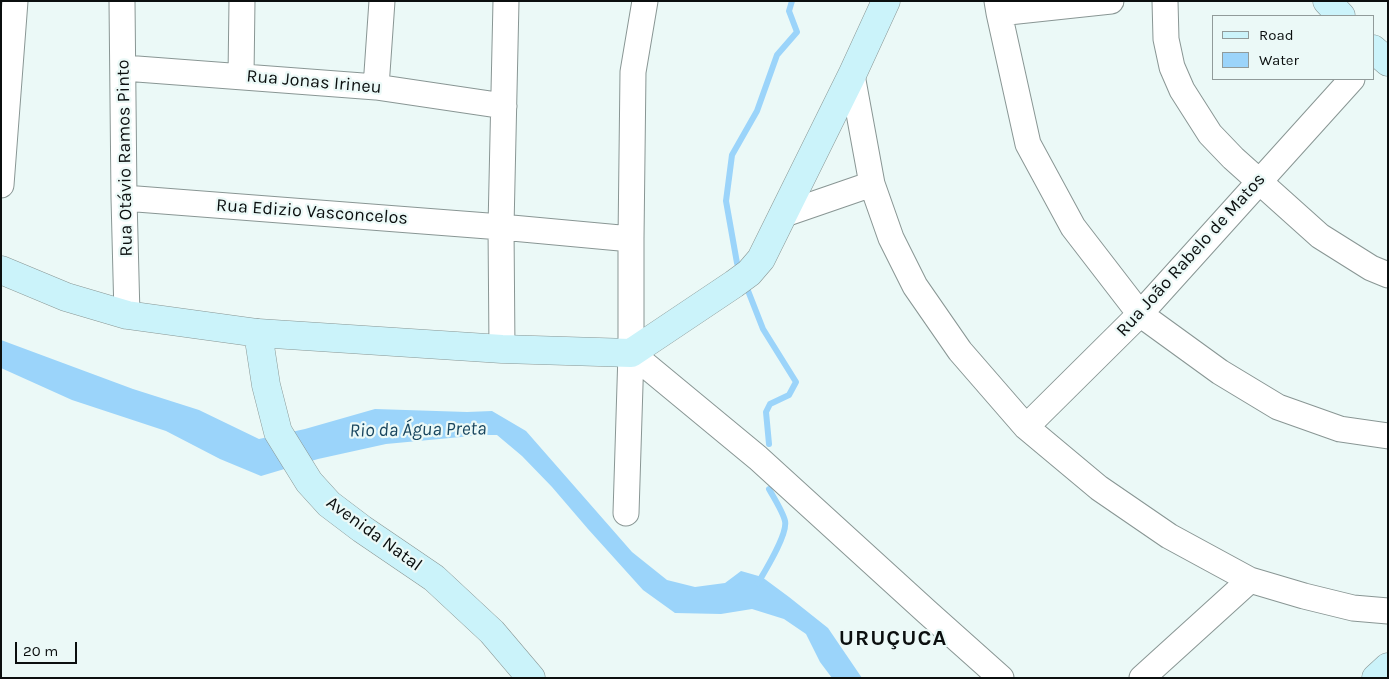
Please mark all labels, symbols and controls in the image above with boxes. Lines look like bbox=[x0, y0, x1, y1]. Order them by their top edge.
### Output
legend bbox=[1212, 15, 1374, 80]
text: Road bbox=[1259, 26, 1294, 44]
text: Water bbox=[1259, 51, 1299, 69]
street label: Rua Otávio Ramos Pinto bbox=[112, 59, 138, 257]
street label: Rua Jonas Irineu bbox=[246, 65, 382, 99]
street label: Rua João Rabelo de Matos bbox=[1112, 169, 1270, 341]
street label: Rua Edizio Vasconcelos bbox=[215, 195, 409, 229]
water label: Rio da Água Preta bbox=[349, 417, 487, 443]
street label: Avenida Natal bbox=[322, 492, 426, 576]
district label: URUÇUCA bbox=[838, 626, 948, 652]
scale bar bbox=[18, 632, 80, 664]
text: 20 m bbox=[23, 642, 58, 660]

